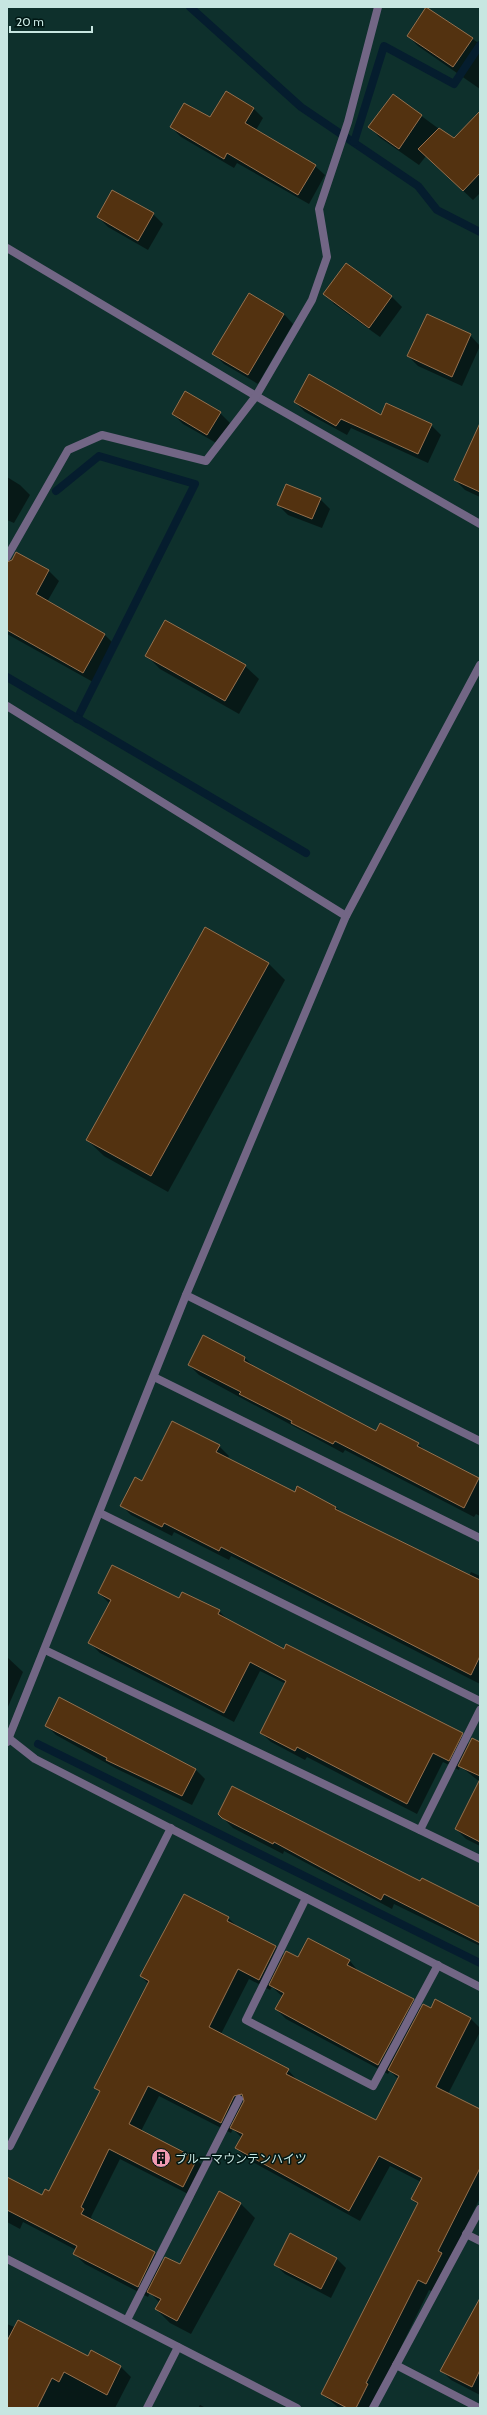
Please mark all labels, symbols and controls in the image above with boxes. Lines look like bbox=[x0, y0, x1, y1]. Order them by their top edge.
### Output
scale bar bbox=[10, 8, 92, 34]
text: 20 m bbox=[16, 14, 44, 29]
building icon: ブルーマウンテンハイツ bbox=[150, 2147, 172, 2169]
place label: ブルーマウンテンハイツ bbox=[175, 2151, 307, 2166]

